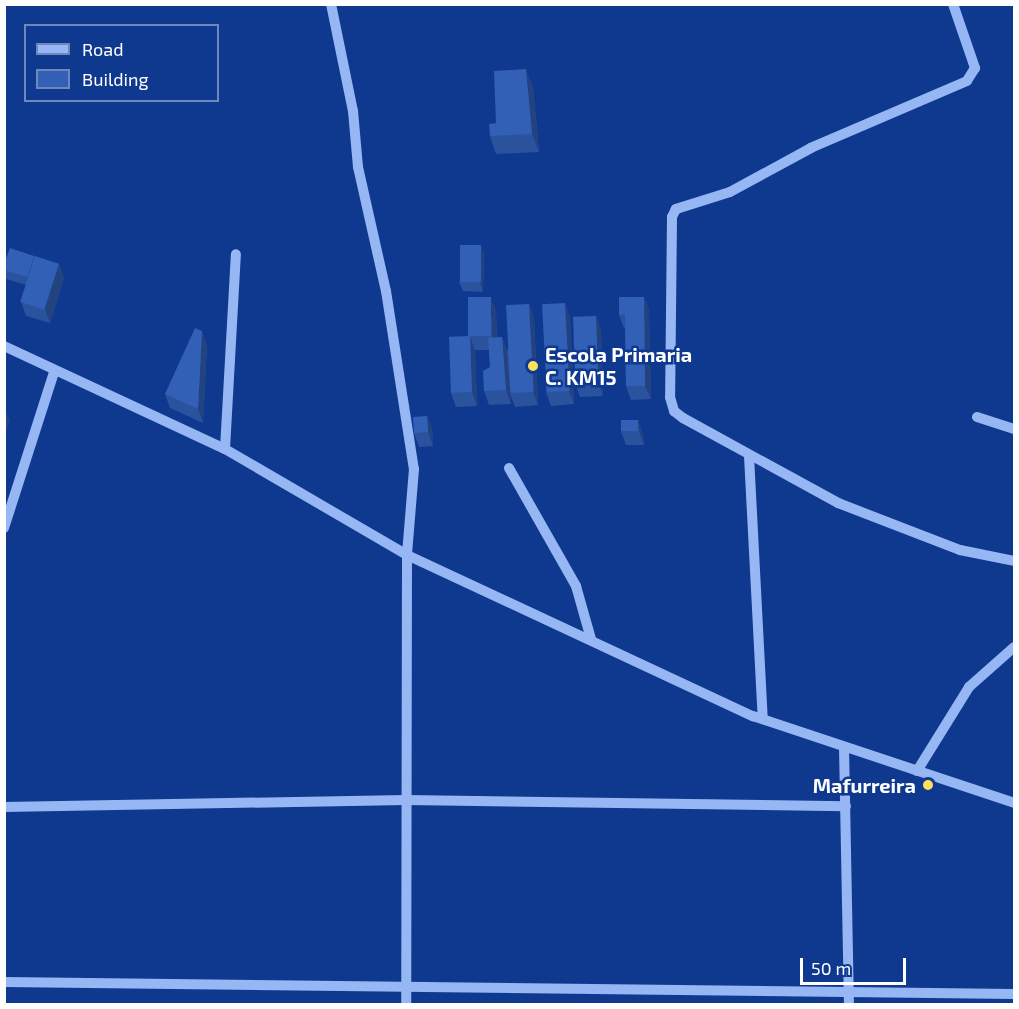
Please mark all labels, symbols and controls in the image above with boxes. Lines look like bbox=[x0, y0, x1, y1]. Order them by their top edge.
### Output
legend bbox=[24, 24, 219, 102]
text: Road bbox=[82, 38, 123, 60]
text: Building bbox=[82, 68, 149, 90]
place label: Escola Primaria C. KM15 bbox=[545, 342, 692, 389]
marker: Escola Primaria C. KM15 bbox=[526, 359, 540, 373]
place label: Mafurreira bbox=[813, 773, 916, 797]
marker: Mafurreira bbox=[921, 778, 935, 792]
scale bar bbox=[803, 946, 910, 984]
text: 50 m bbox=[811, 957, 851, 979]

